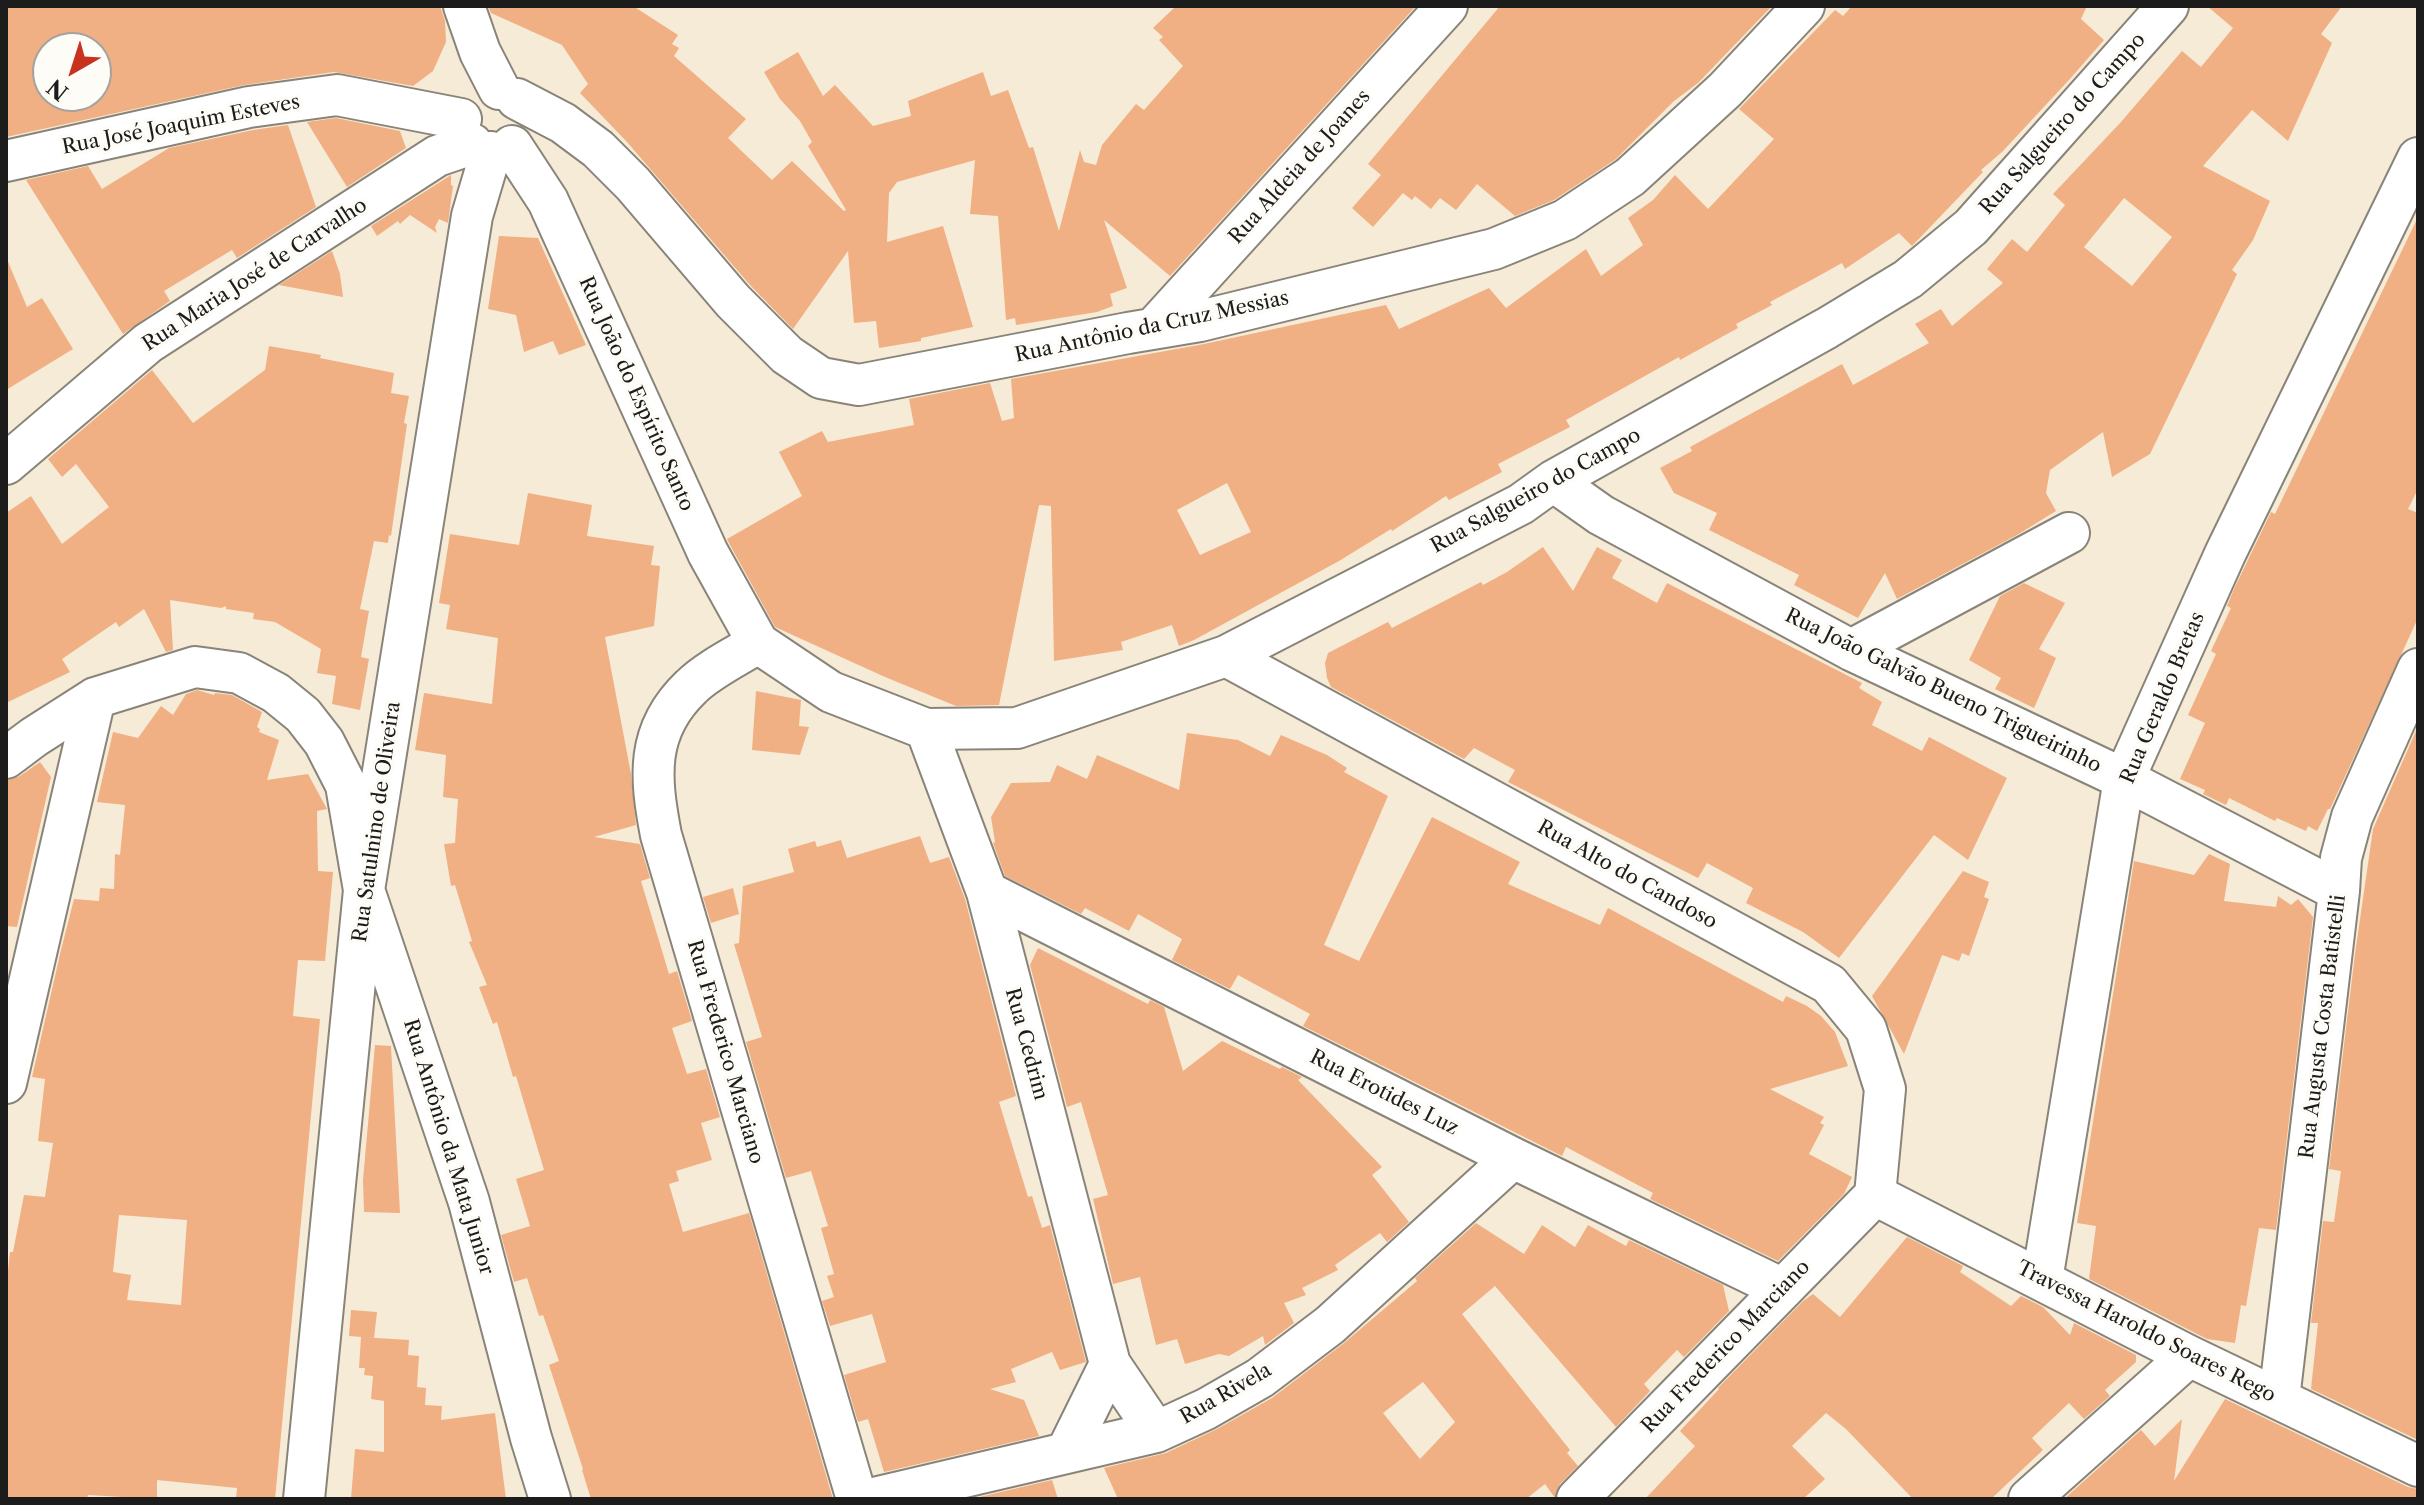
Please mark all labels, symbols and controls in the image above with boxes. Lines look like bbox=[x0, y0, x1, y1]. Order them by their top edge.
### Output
street label: Rua Salgueiro do Campo bbox=[1975, 28, 2151, 220]
north arrow bbox=[32, 32, 112, 112]
text: N bbox=[42, 73, 74, 106]
street label: Rua Aldeia de Joanes bbox=[1224, 85, 1376, 249]
street label: Rua José Joaquim Esteves bbox=[60, 90, 302, 160]
street label: Rua Maria José de Carvalho bbox=[138, 193, 372, 357]
street label: Rua João do Espírito Santo bbox=[573, 273, 699, 515]
street label: Rua Antônio da Cruz Messias bbox=[1013, 286, 1291, 368]
street label: Rua Salgueiro do Campo bbox=[1427, 423, 1645, 559]
street label: Rua João Galvão Bueno Trigueirinho bbox=[1781, 604, 2105, 778]
street label: Rua Geraldo Bretas bbox=[2116, 608, 2210, 788]
street label: Rua Satulnino de Oliveira bbox=[348, 700, 406, 944]
street label: Rua Alto do Candoso bbox=[1533, 816, 1721, 934]
street label: Rua Augusta Costa Batistelli bbox=[2295, 894, 2351, 1160]
street label: Rua Frederico Marciano bbox=[682, 937, 768, 1167]
street label: Rua Cedrim bbox=[1000, 985, 1052, 1103]
street label: Rua Antônio da Mata Junior bbox=[398, 1016, 498, 1278]
street label: Rua Erotides Luz bbox=[1306, 1045, 1462, 1141]
street label: Rua Frederico Marciano bbox=[1637, 1255, 1815, 1439]
street label: Travessa Haroldo Soares Rego bbox=[2013, 1256, 2279, 1408]
street label: Rua Rivela bbox=[1176, 1358, 1276, 1430]

